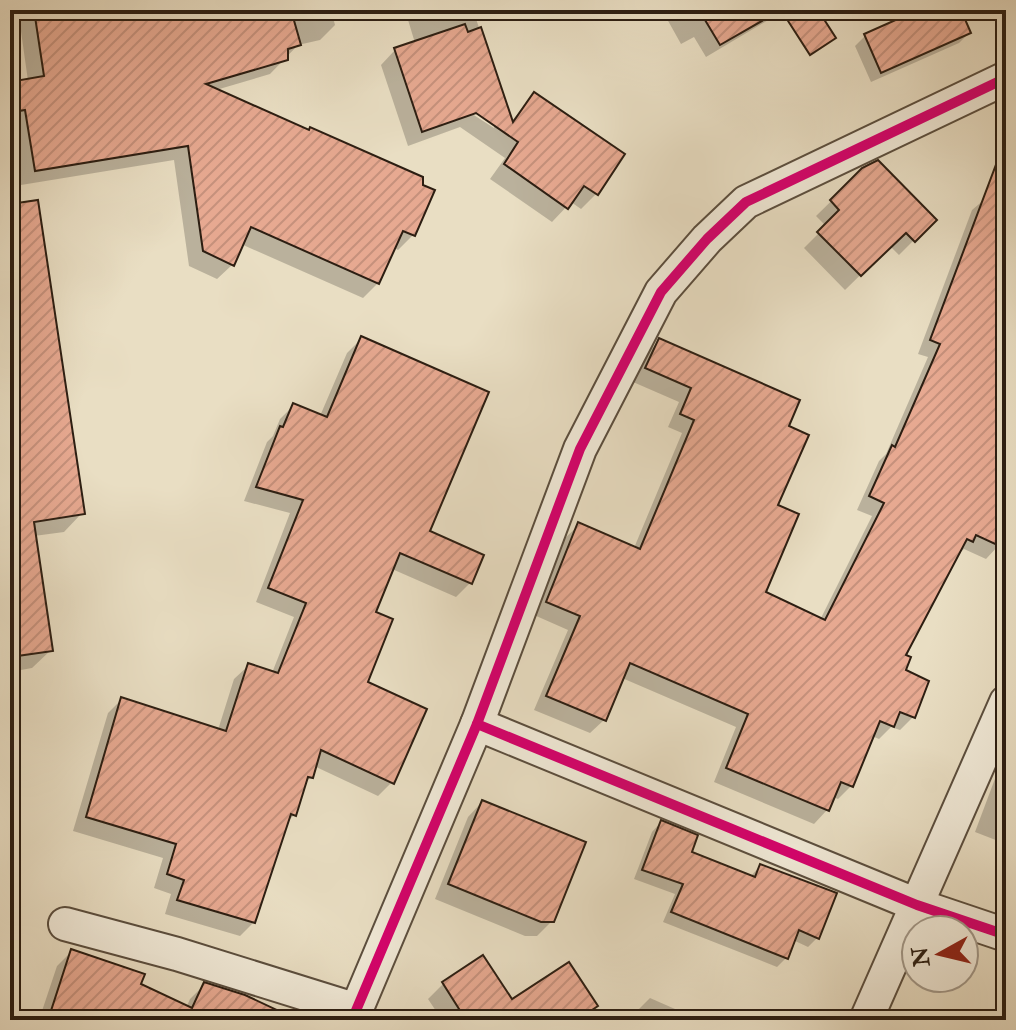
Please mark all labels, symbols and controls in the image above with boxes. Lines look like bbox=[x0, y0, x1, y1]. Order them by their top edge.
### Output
north arrow bbox=[900, 914, 980, 994]
text: N bbox=[906, 945, 937, 969]

